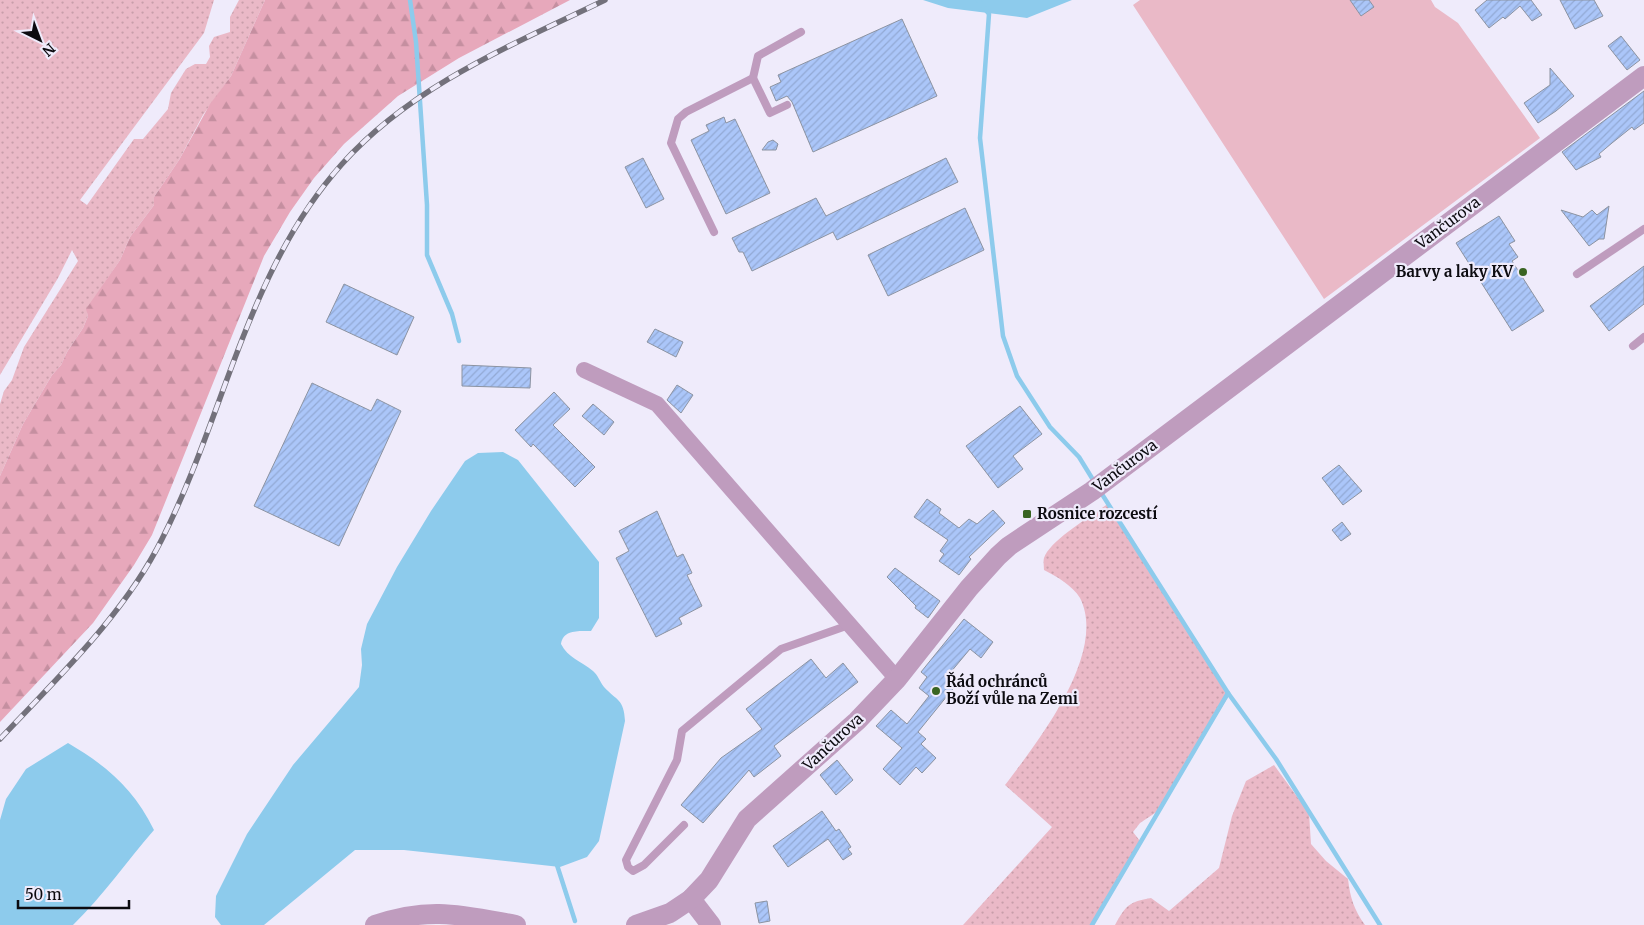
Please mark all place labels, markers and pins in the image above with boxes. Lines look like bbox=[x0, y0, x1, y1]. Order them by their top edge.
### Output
place label: Barvy a laky KV bbox=[1396, 262, 1514, 281]
marker: Barvy a laky KV bbox=[1517, 266, 1529, 278]
place label: Rosnice rozcestí bbox=[1037, 504, 1158, 523]
marker: Rosnice rozcestí bbox=[1021, 508, 1033, 520]
place label: Řád ochránců Boží vůle na Zemi bbox=[946, 671, 1078, 708]
marker: Řád ochránců Boží vůle na Zemi bbox=[930, 685, 942, 697]

